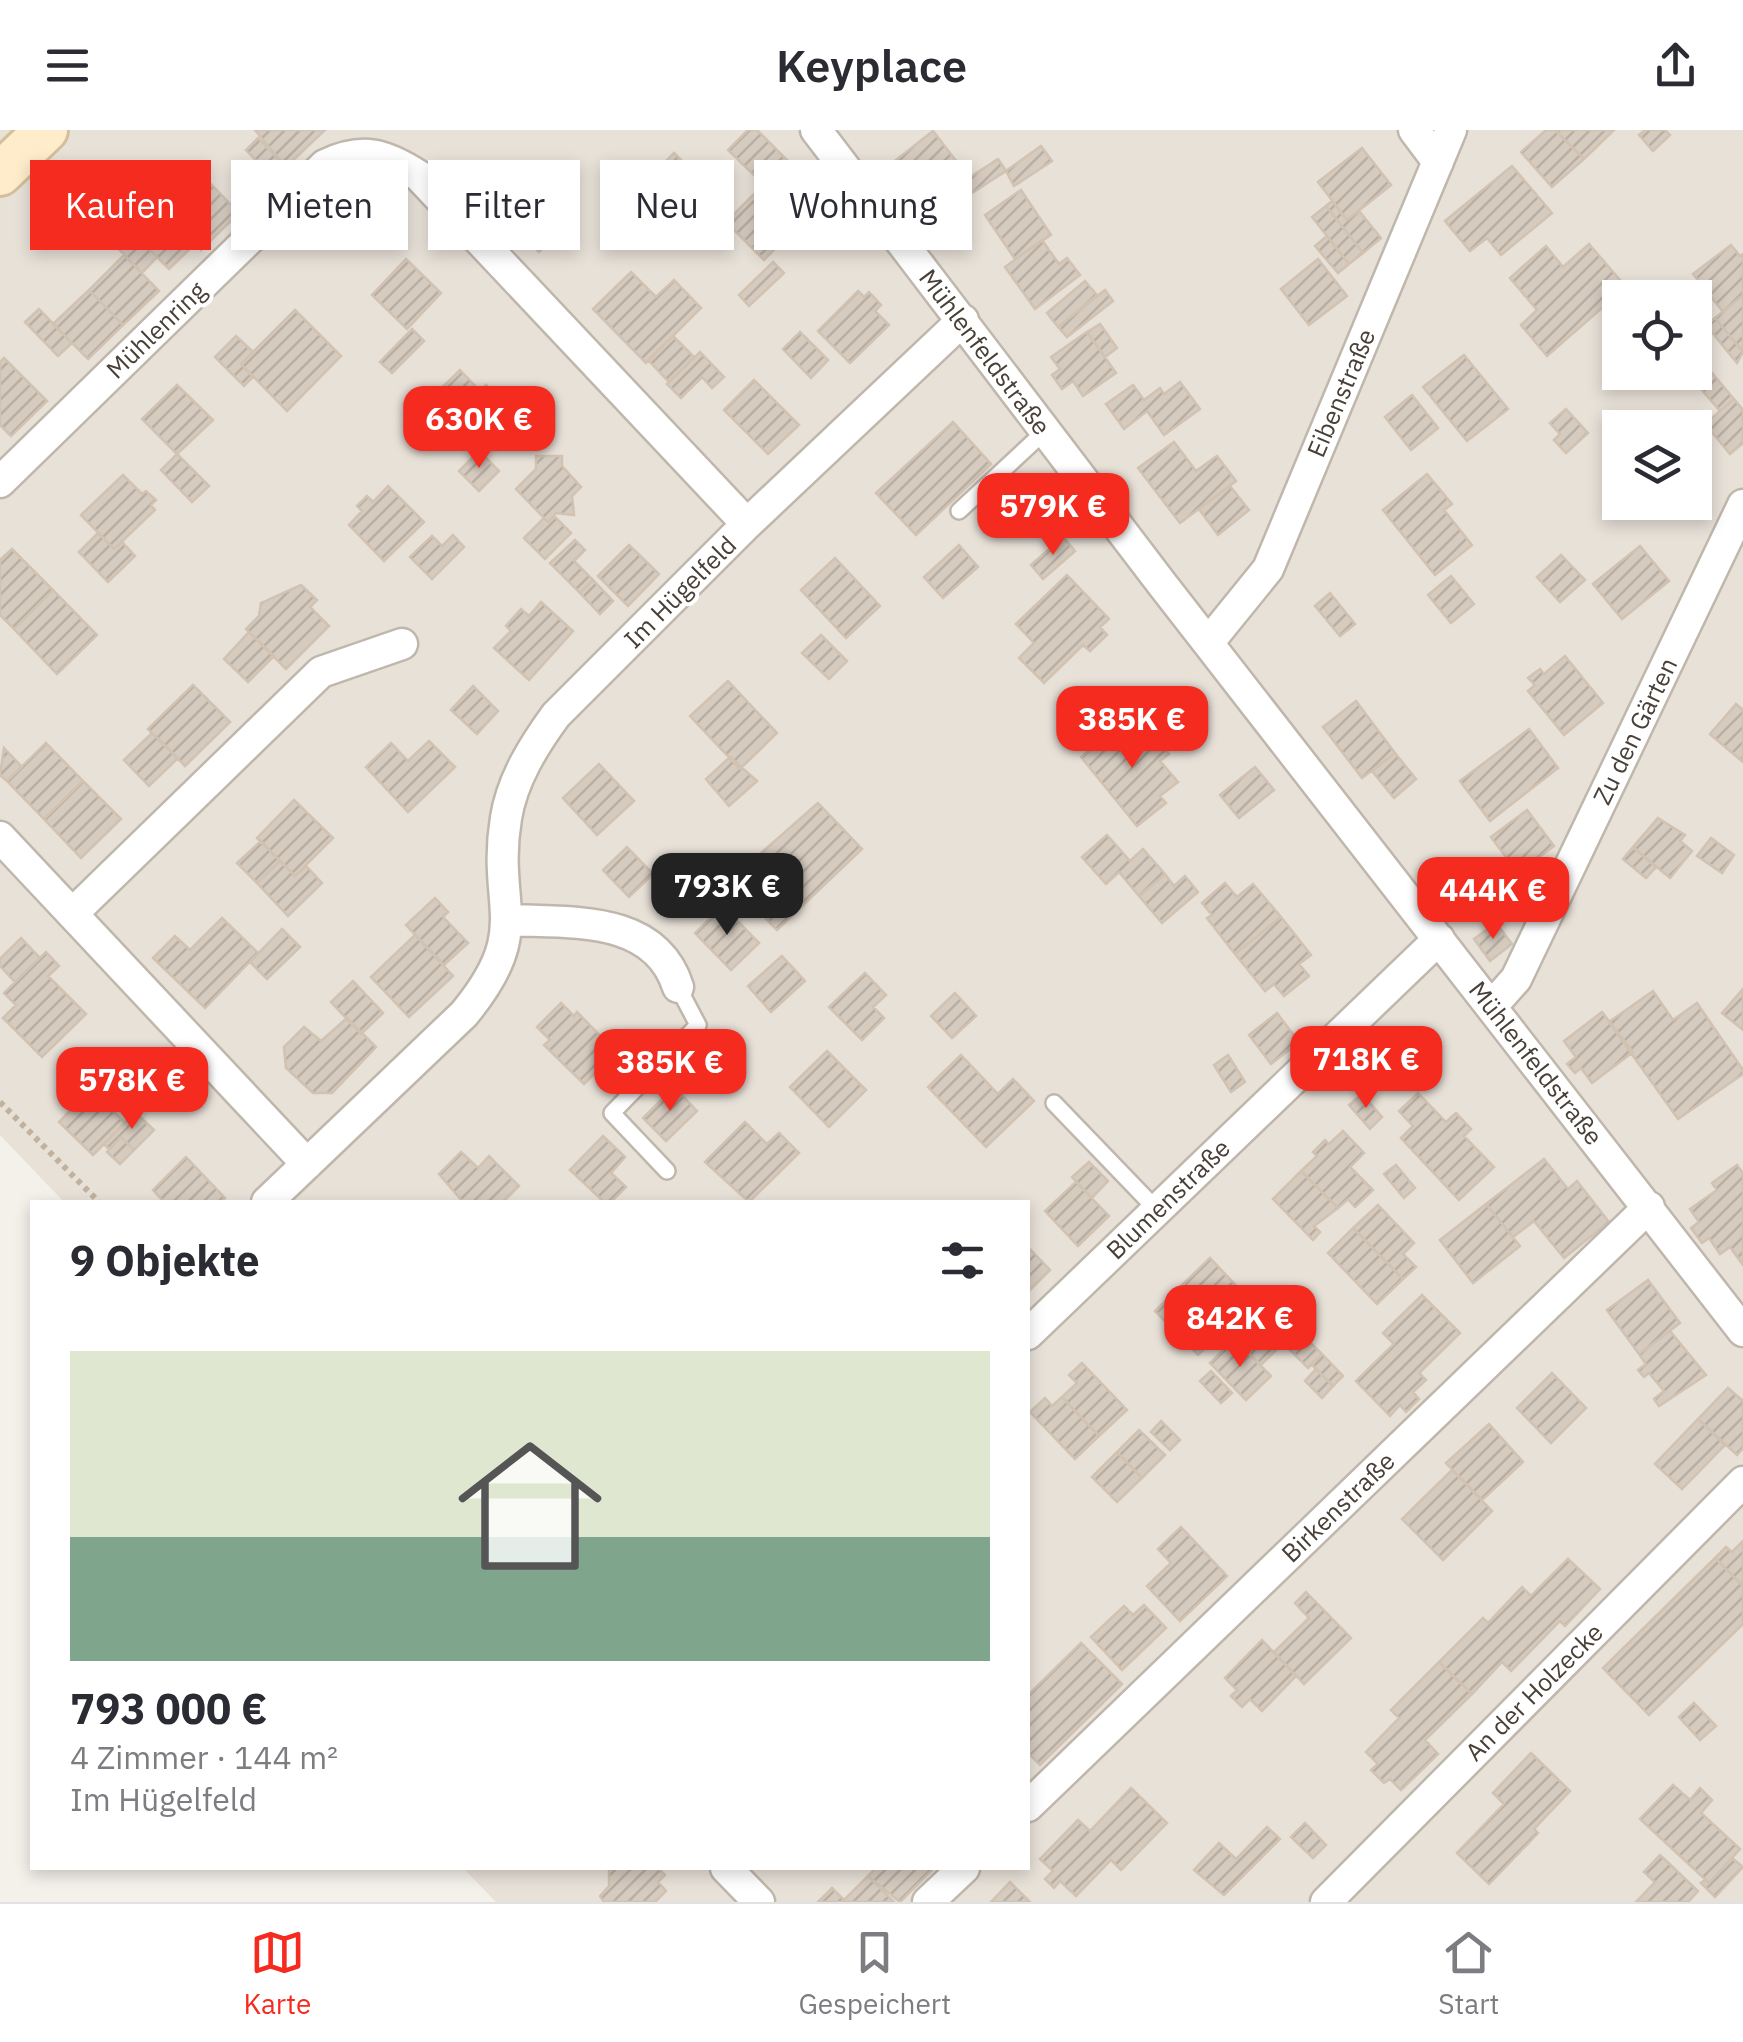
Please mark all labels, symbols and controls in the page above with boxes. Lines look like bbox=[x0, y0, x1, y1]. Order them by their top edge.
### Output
text: Keyplace bbox=[776, 36, 967, 94]
icon: menu bbox=[40, 38, 95, 93]
icon: share bbox=[1648, 38, 1703, 93]
chip: Kaufen bbox=[30, 160, 211, 250]
chip: Mieten bbox=[231, 160, 408, 250]
chip: Filter bbox=[428, 160, 580, 250]
chip: Neu bbox=[600, 160, 734, 250]
chip: Wohnung bbox=[754, 160, 972, 250]
street label: Mühlenfeldstraße bbox=[912, 262, 1059, 441]
street label: Mühlenring bbox=[99, 274, 213, 385]
map controls bbox=[1602, 280, 1712, 520]
button: locate bbox=[1602, 280, 1712, 390]
street label: Eibenstraße bbox=[1299, 324, 1382, 462]
pin: 630K € bbox=[398, 386, 560, 471]
text: 630K € bbox=[425, 397, 533, 439]
button: layers bbox=[1602, 410, 1712, 520]
pin: 579K € bbox=[972, 473, 1134, 558]
text: 579K € bbox=[999, 484, 1107, 526]
street label: Im Hügelfeld bbox=[616, 528, 743, 655]
street label: Zu den Gärten bbox=[1585, 652, 1684, 810]
pin: 385K € bbox=[1051, 686, 1213, 771]
text: 385K € bbox=[1078, 697, 1186, 739]
pin: 793K € bbox=[646, 853, 808, 938]
pin: 444K € bbox=[1412, 857, 1574, 942]
text: 793K € bbox=[673, 864, 781, 906]
text: 444K € bbox=[1439, 868, 1547, 910]
street label: Mühlenfeldstraße bbox=[1462, 974, 1611, 1151]
pin: 718K € bbox=[1285, 1026, 1447, 1111]
pin: 385K € bbox=[589, 1029, 751, 1114]
text: 718K € bbox=[1312, 1037, 1420, 1079]
text: 385K € bbox=[616, 1040, 724, 1082]
pin: 578K € bbox=[51, 1047, 213, 1132]
text: 578K € bbox=[78, 1058, 186, 1100]
street label: Blumenstraße bbox=[1099, 1131, 1237, 1266]
text: 9 Objekte bbox=[70, 1233, 260, 1288]
icon: filters bbox=[935, 1233, 990, 1288]
pin: 842K € bbox=[1159, 1285, 1321, 1370]
text: 842K € bbox=[1186, 1296, 1294, 1338]
icon: home bbox=[440, 1416, 620, 1596]
street label: Birkenstraße bbox=[1274, 1444, 1401, 1569]
street label: An der Holzecke bbox=[1458, 1616, 1610, 1768]
text: 793 000 € bbox=[70, 1681, 267, 1736]
text: 4 Zimmer · 144 m² bbox=[70, 1736, 338, 1778]
text: Im Hügelfeld bbox=[70, 1778, 257, 1820]
tab: Karte bbox=[244, 1925, 311, 2022]
tab: Gespeichert bbox=[798, 1925, 951, 2022]
tab: Start bbox=[1438, 1925, 1499, 2022]

